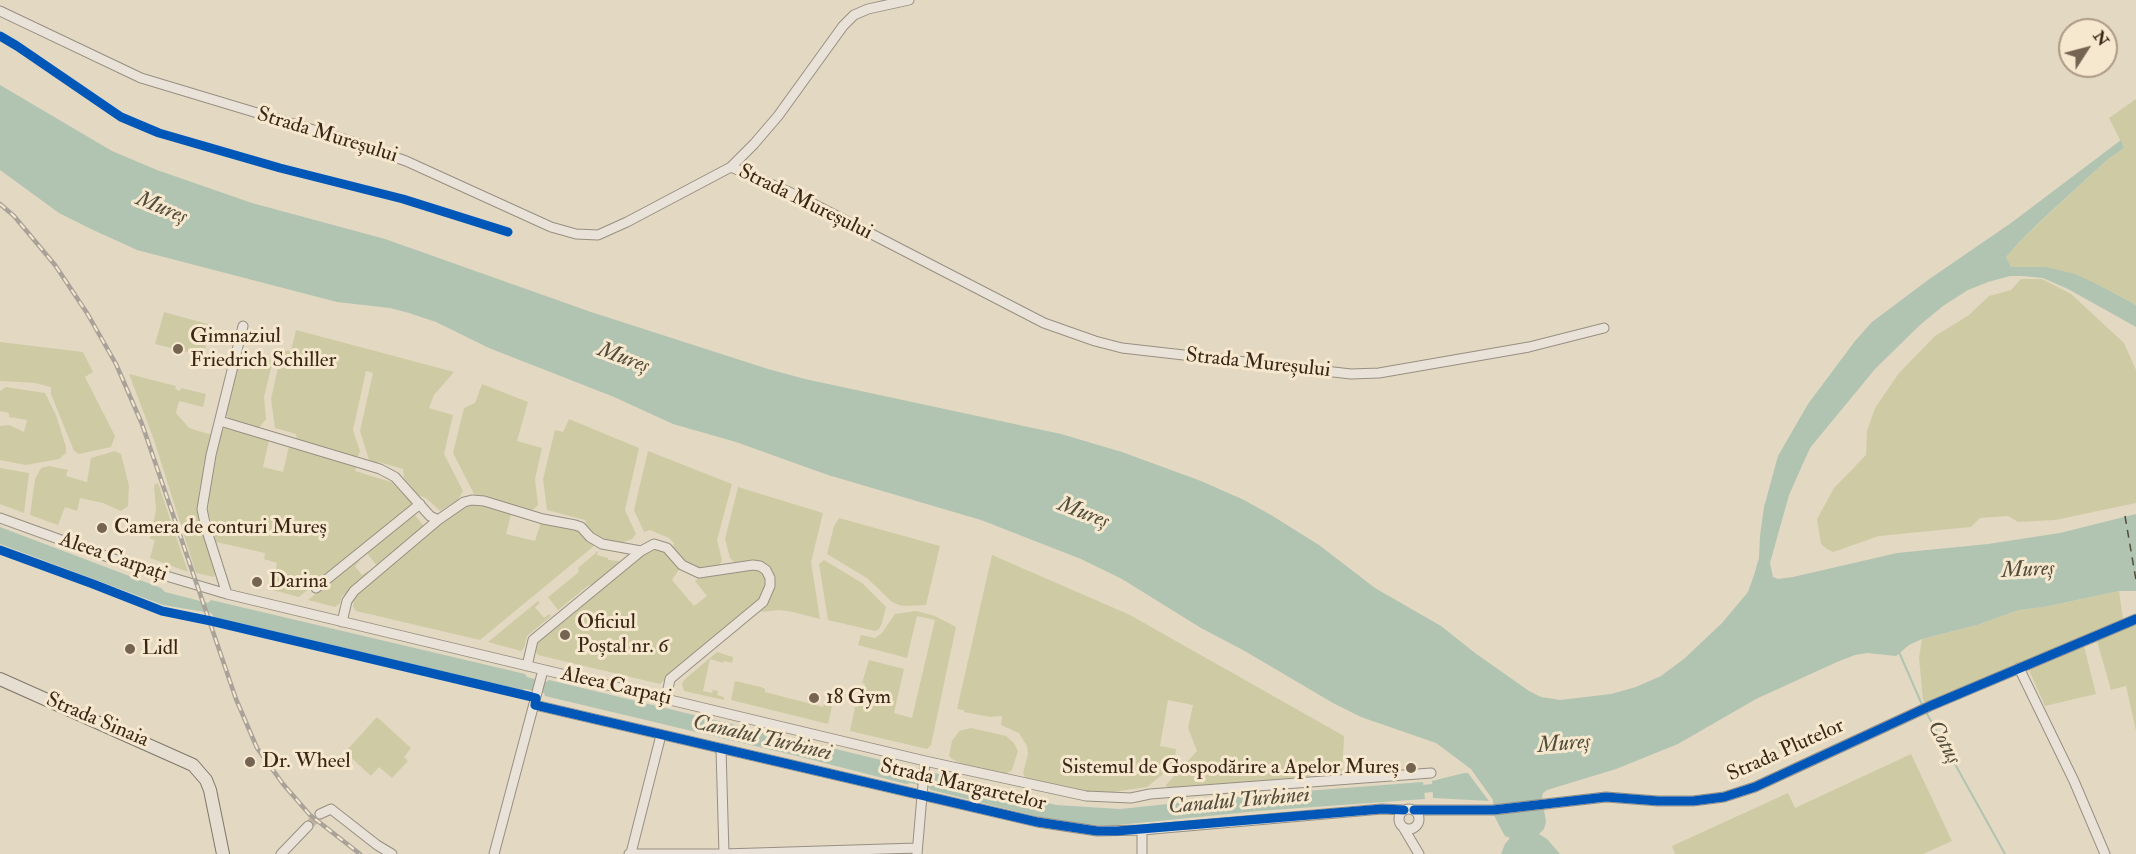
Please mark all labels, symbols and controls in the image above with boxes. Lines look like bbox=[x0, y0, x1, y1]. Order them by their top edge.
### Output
north arrow bbox=[2058, 18, 2118, 78]
text: N bbox=[2089, 27, 2113, 50]
street label: Strada Mureșului bbox=[254, 103, 400, 169]
street label: Strada Mureșului bbox=[734, 160, 876, 246]
water label: Mureș bbox=[132, 187, 190, 231]
place label: Gimnaziul Friedrich Schiller bbox=[190, 324, 336, 374]
water label: Mureș bbox=[594, 338, 652, 380]
marker: Gimnaziul Friedrich Schiller bbox=[171, 342, 185, 356]
street label: Strada Mureșului bbox=[1184, 344, 1332, 384]
water label: Mureș bbox=[1054, 492, 1112, 536]
place label: Camera de conturi Mureș bbox=[114, 515, 327, 541]
marker: Camera de conturi Mureș bbox=[95, 521, 109, 535]
street label: Aleea Carpați bbox=[56, 528, 170, 588]
water label: Mureș bbox=[2001, 556, 2055, 586]
place label: Darina bbox=[269, 569, 328, 595]
marker: Darina bbox=[250, 575, 264, 589]
place label: Oficiul Poștal nr. 6 bbox=[577, 610, 669, 660]
marker: Oficiul Poștal nr. 6 bbox=[558, 628, 572, 642]
place label: Lidl bbox=[142, 636, 178, 662]
marker: Lidl bbox=[123, 642, 137, 656]
street label: Aleea Carpați bbox=[558, 662, 674, 712]
place label: 18 Gym bbox=[826, 685, 891, 711]
street label: Strada Sinaia bbox=[42, 688, 152, 754]
marker: 18 Gym bbox=[807, 691, 821, 705]
water label: Canalul Turbinei bbox=[690, 710, 834, 768]
street label: Strada Plutelor bbox=[1724, 714, 1848, 788]
water label: Cotuș bbox=[1920, 717, 1966, 769]
water label: Mureș bbox=[1536, 730, 1592, 760]
place label: Dr. Wheel bbox=[262, 749, 351, 775]
marker: Dr. Wheel bbox=[243, 755, 257, 769]
street label: Strada Margaretelor bbox=[878, 755, 1048, 817]
place label: Sistemul de Gospodărire a Apelor Mureș bbox=[1062, 755, 1399, 781]
marker: Sistemul de Gospodărire a Apelor Mureș bbox=[1404, 761, 1418, 775]
water label: Canalul Turbinei bbox=[1167, 783, 1311, 821]

